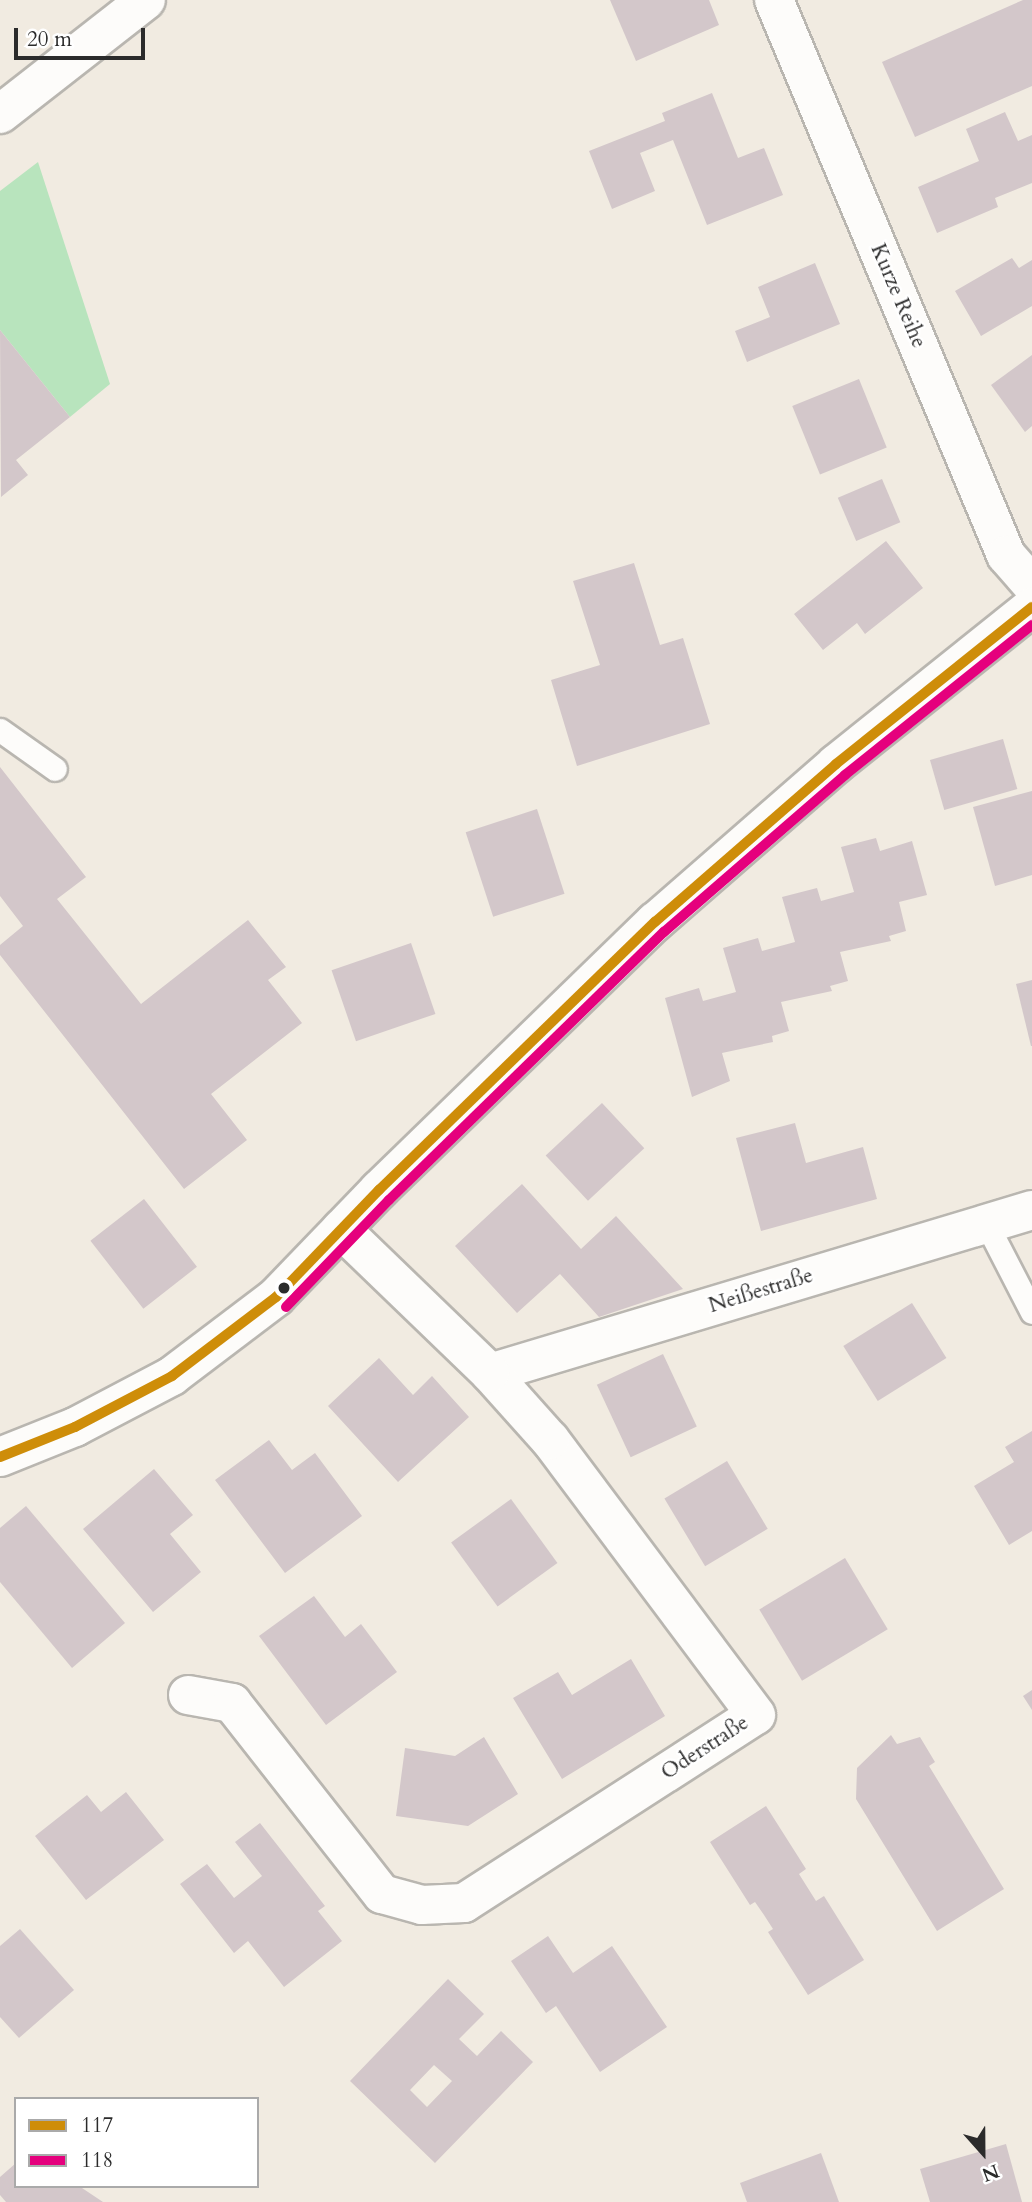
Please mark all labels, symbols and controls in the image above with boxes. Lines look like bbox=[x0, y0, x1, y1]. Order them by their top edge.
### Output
scale bar bbox=[18, 14, 149, 58]
text: 20 m bbox=[27, 25, 72, 54]
street label: Kurze Reihe bbox=[865, 240, 931, 352]
street label: Neißestraße bbox=[706, 1263, 816, 1319]
unlabelled marker bbox=[277, 1281, 291, 1295]
street label: Oderstraße bbox=[657, 1710, 753, 1786]
legend bbox=[14, 2097, 259, 2188]
text: 117 bbox=[81, 2111, 113, 2140]
north arrow bbox=[948, 2118, 1018, 2188]
text: 118 bbox=[81, 2146, 113, 2175]
text: N bbox=[978, 2158, 1003, 2188]

